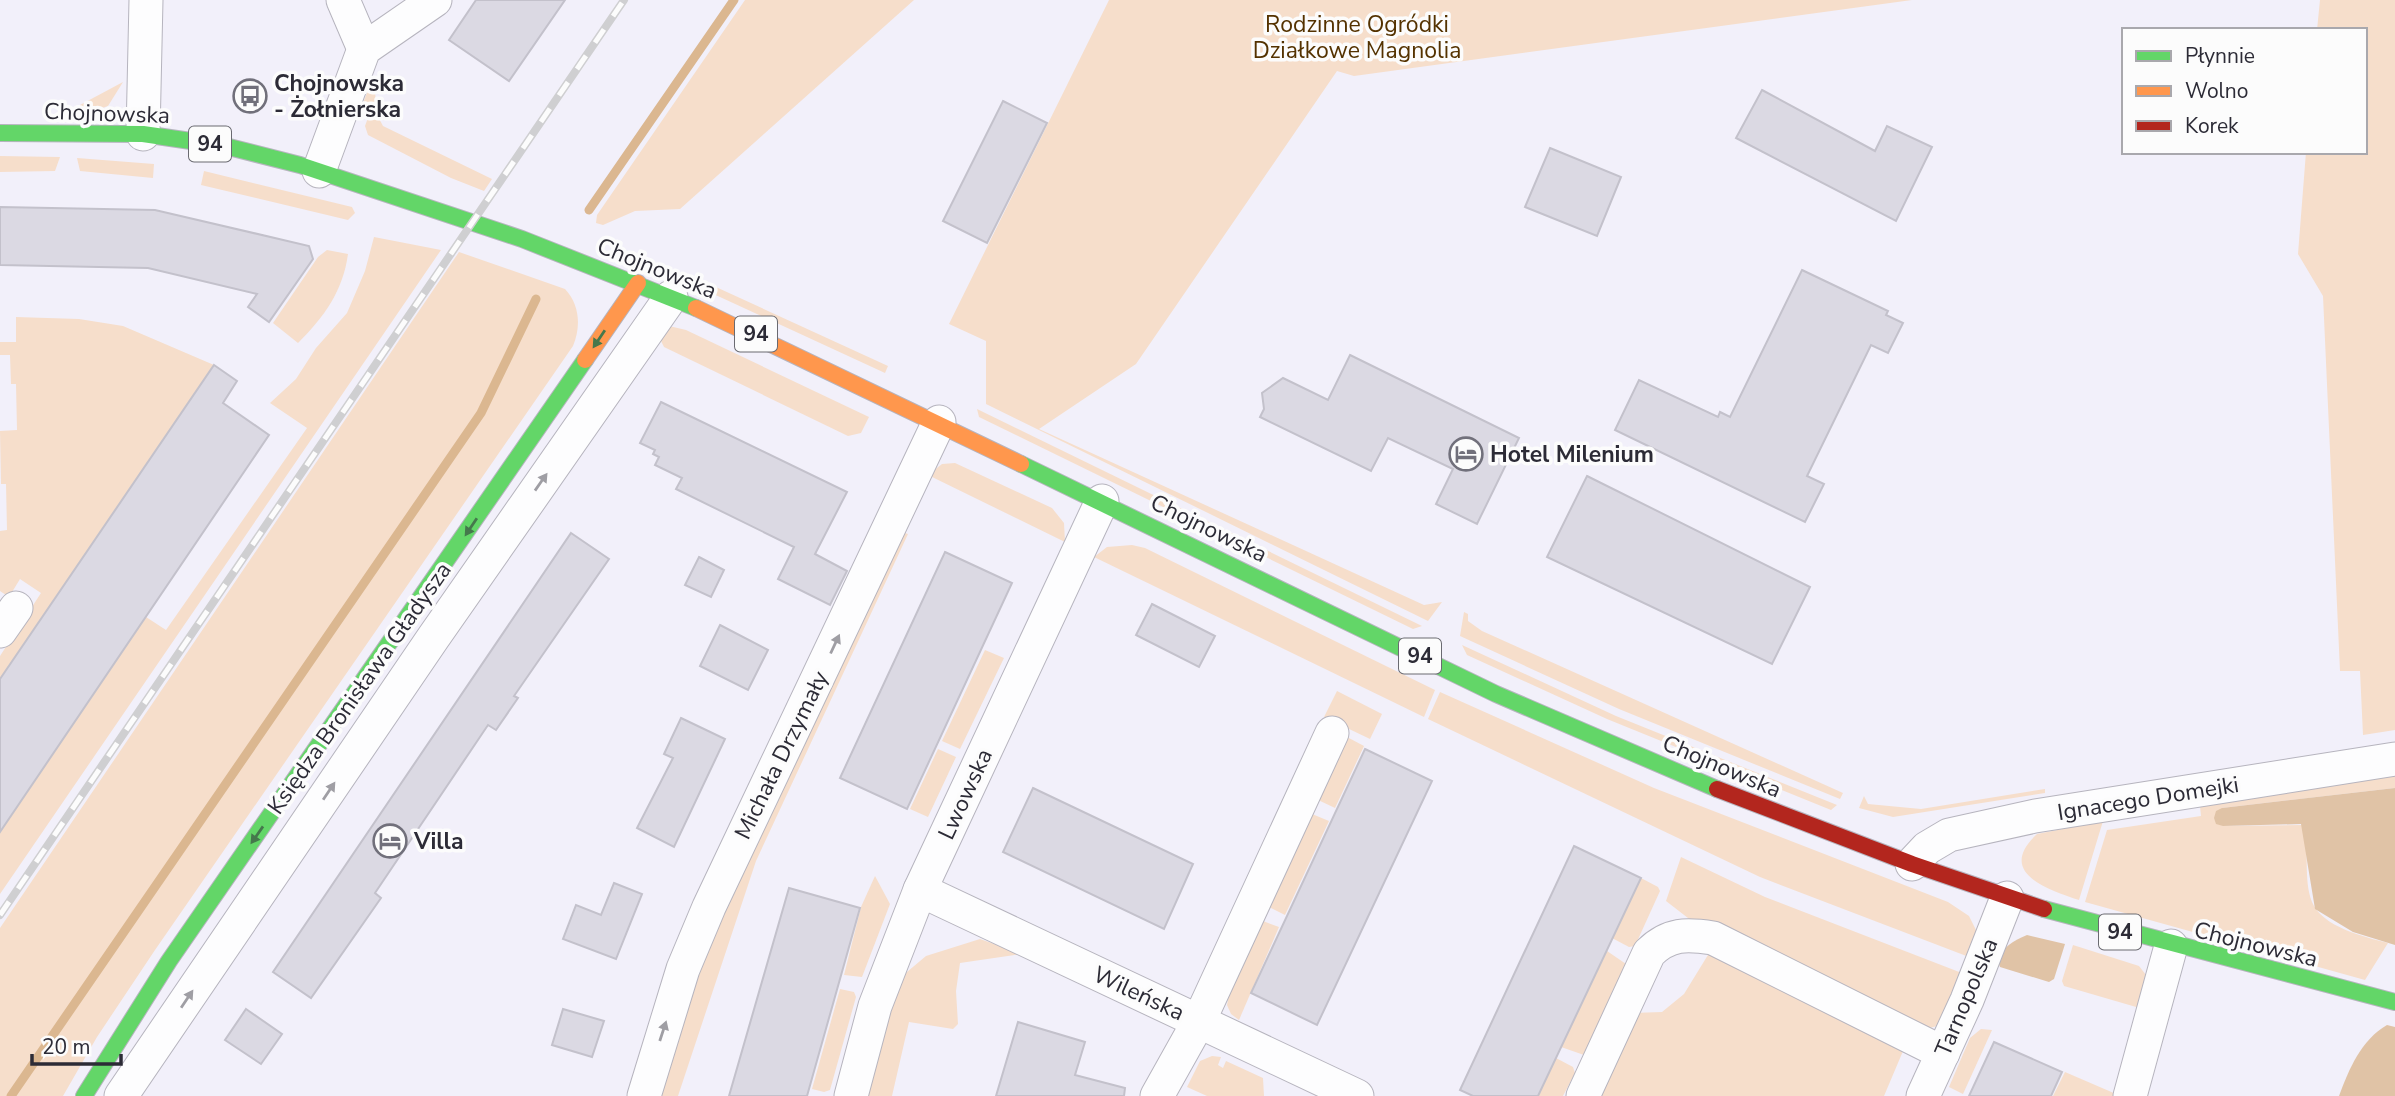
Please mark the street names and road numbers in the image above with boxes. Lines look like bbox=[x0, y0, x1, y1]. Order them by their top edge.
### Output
street label: Chojnowska bbox=[43, 96, 171, 131]
road number: 94 bbox=[189, 127, 231, 162]
street label: Chojnowska bbox=[592, 230, 721, 306]
road number: 94 bbox=[735, 316, 777, 352]
street label: Chojnowska bbox=[1145, 487, 1272, 570]
street label: Księdza Bronisława Gładysza bbox=[260, 556, 458, 821]
road number: 94 bbox=[1399, 638, 1441, 674]
street label: Michała Drzymały bbox=[727, 666, 836, 845]
street label: Chojnowska bbox=[1658, 728, 1786, 805]
street label: Lwowska bbox=[931, 744, 1000, 845]
street label: Ignacego Domejki bbox=[2055, 769, 2241, 828]
road number: 94 bbox=[2099, 914, 2141, 950]
street label: Chojnowska bbox=[2191, 914, 2321, 975]
street label: Tarnopolska bbox=[1928, 933, 2005, 1061]
street label: Wileńska bbox=[1088, 959, 1189, 1028]

